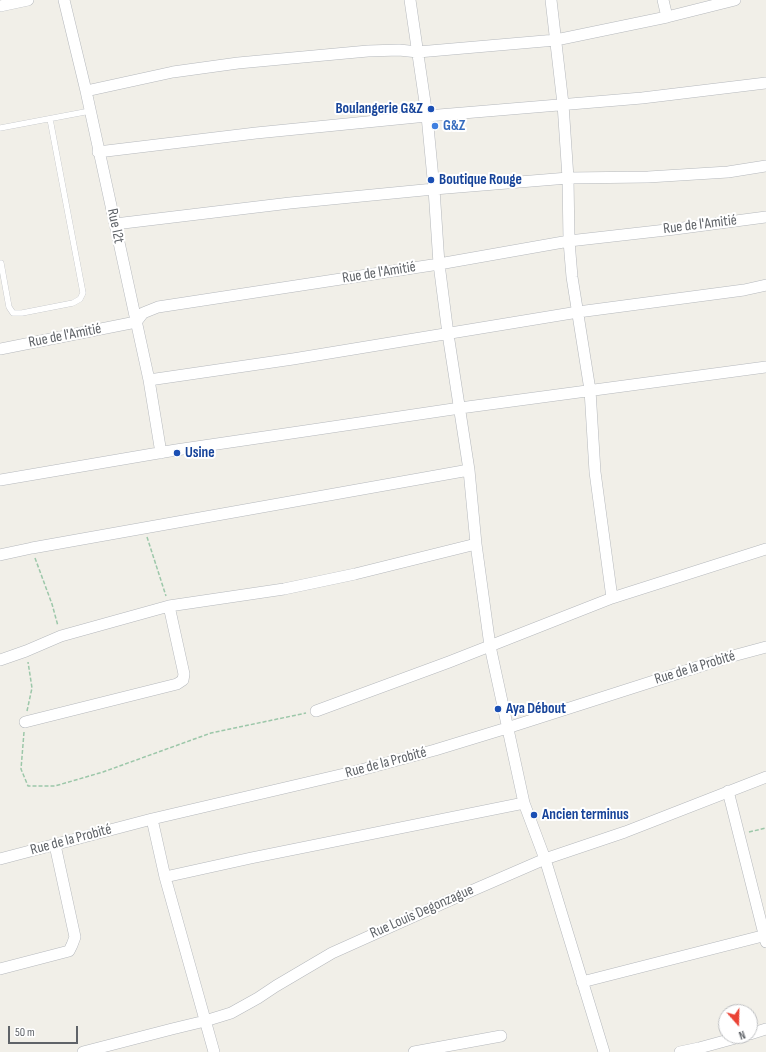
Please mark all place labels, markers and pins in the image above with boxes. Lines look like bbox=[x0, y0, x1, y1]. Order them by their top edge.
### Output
place label: Boulangerie G&Z bbox=[335, 100, 423, 118]
marker: Boulangerie G&Z bbox=[426, 104, 436, 114]
place label: G&Z bbox=[443, 117, 465, 135]
marker: G&Z bbox=[430, 121, 440, 131]
place label: Boutique Rouge bbox=[439, 171, 522, 189]
marker: Boutique Rouge bbox=[426, 175, 436, 185]
place label: Usine bbox=[185, 444, 215, 462]
marker: Usine bbox=[172, 448, 182, 458]
place label: Aya Débout bbox=[506, 700, 566, 718]
marker: Aya Débout bbox=[493, 704, 503, 714]
place label: Ancien terminus bbox=[542, 806, 629, 824]
marker: Ancien terminus bbox=[529, 810, 539, 820]

